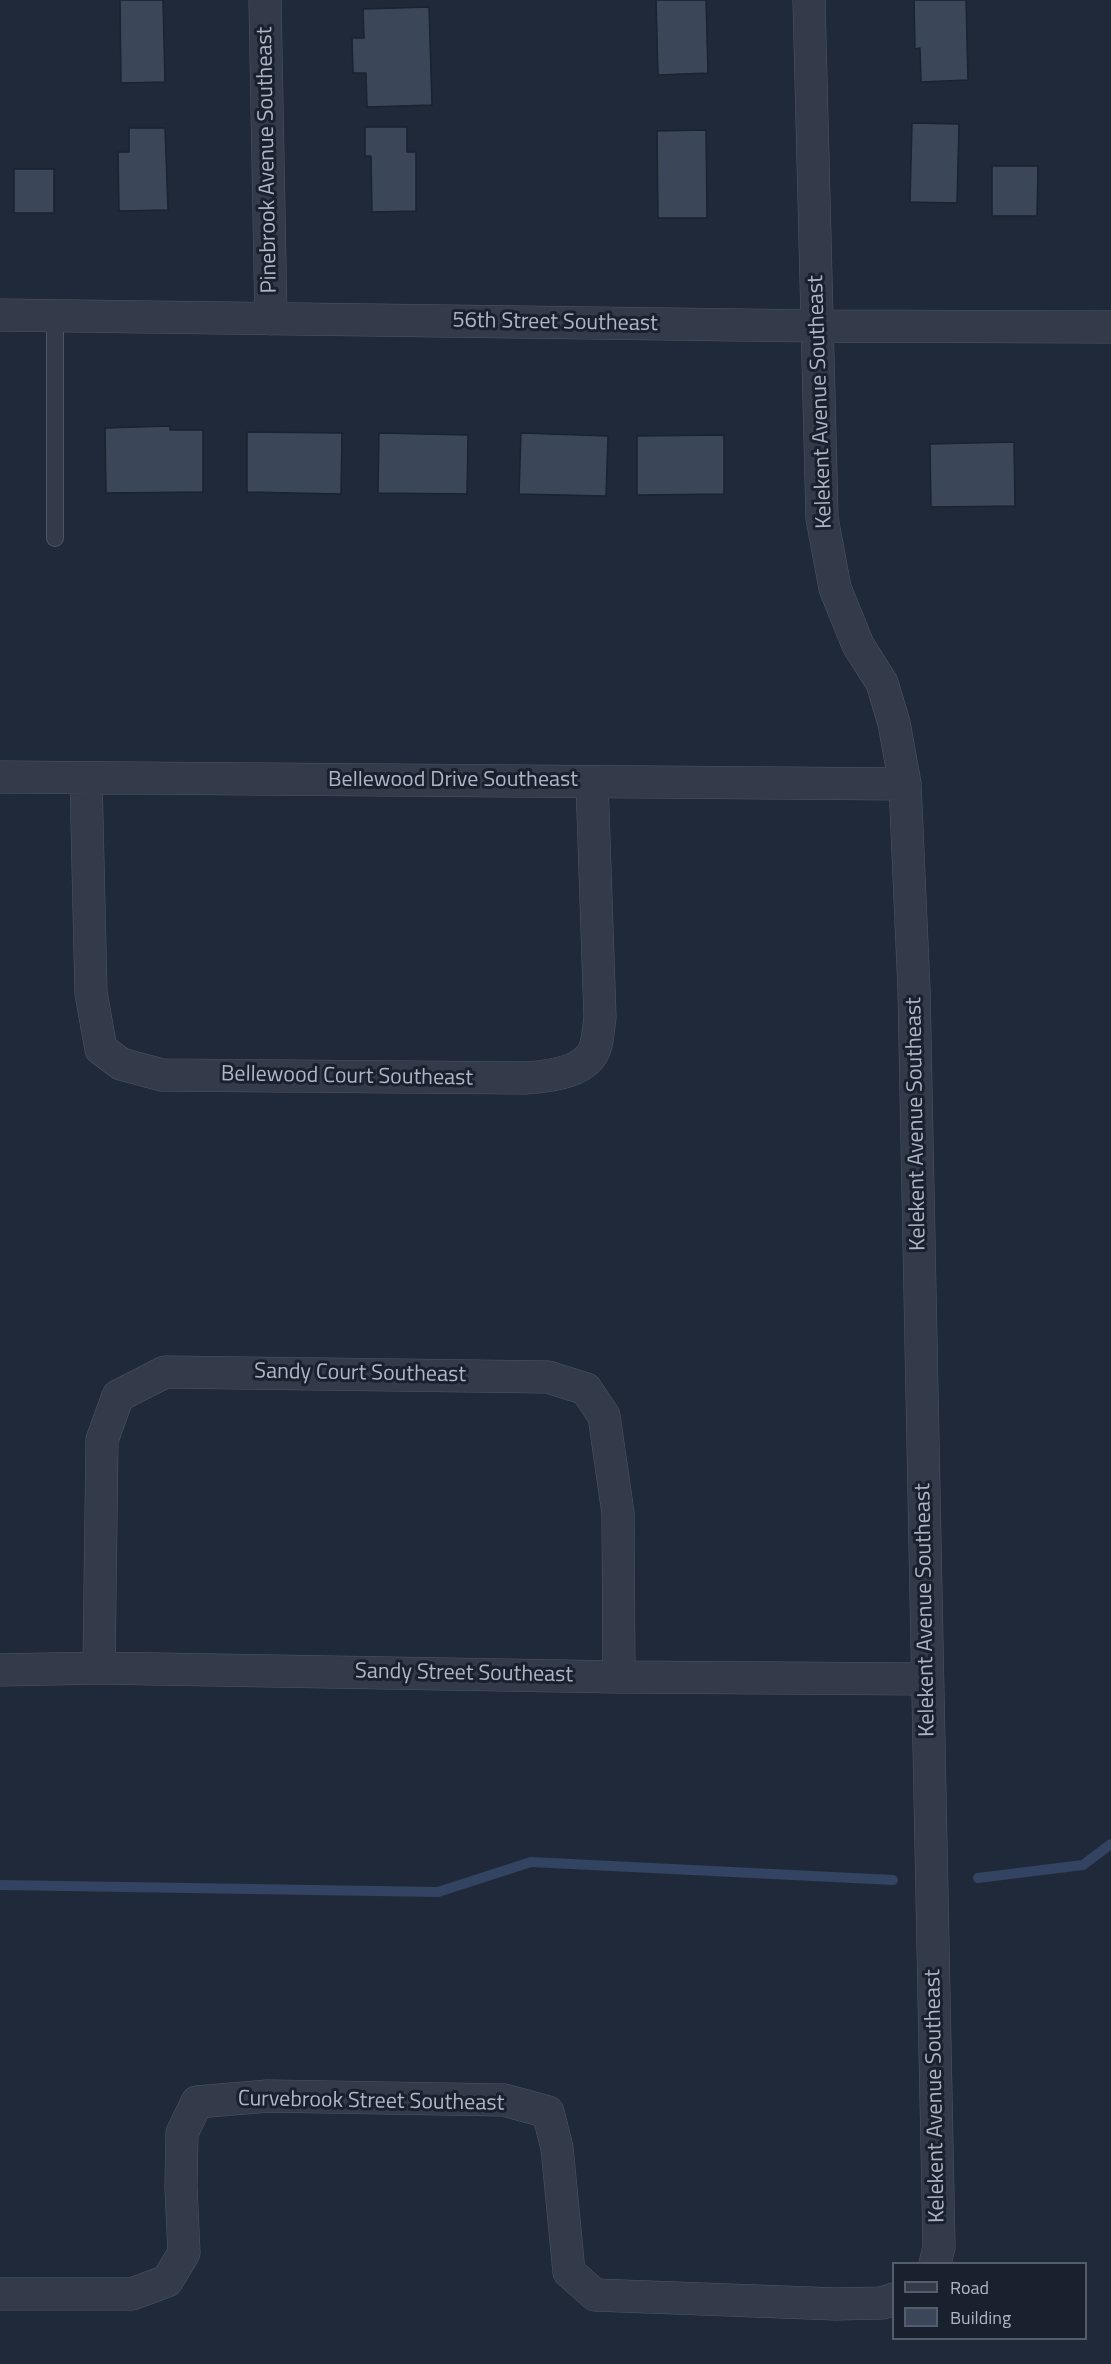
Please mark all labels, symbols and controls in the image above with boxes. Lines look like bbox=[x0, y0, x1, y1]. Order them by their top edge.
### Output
street label: Pinebrook Avenue Southeast bbox=[252, 26, 284, 294]
street label: Kelekent Avenue Southeast bbox=[803, 275, 839, 529]
street label: 56th Street Southeast bbox=[452, 308, 658, 338]
street label: Bellewood Drive Southeast bbox=[328, 768, 578, 794]
street label: Kelekent Avenue Southeast bbox=[902, 997, 932, 1251]
street label: Bellewood Court Southeast bbox=[221, 1062, 473, 1092]
street label: Sandy Court Southeast bbox=[254, 1359, 466, 1389]
street label: Kelekent Avenue Southeast bbox=[911, 1483, 941, 1737]
street label: Sandy Street Southeast bbox=[355, 1659, 573, 1689]
street label: Kelekent Avenue Southeast bbox=[921, 1969, 951, 2223]
street label: Curvebrook Street Southeast bbox=[238, 2086, 504, 2118]
legend bbox=[892, 2262, 1087, 2340]
text: Road bbox=[950, 2274, 989, 2301]
text: Building bbox=[950, 2304, 1011, 2331]

